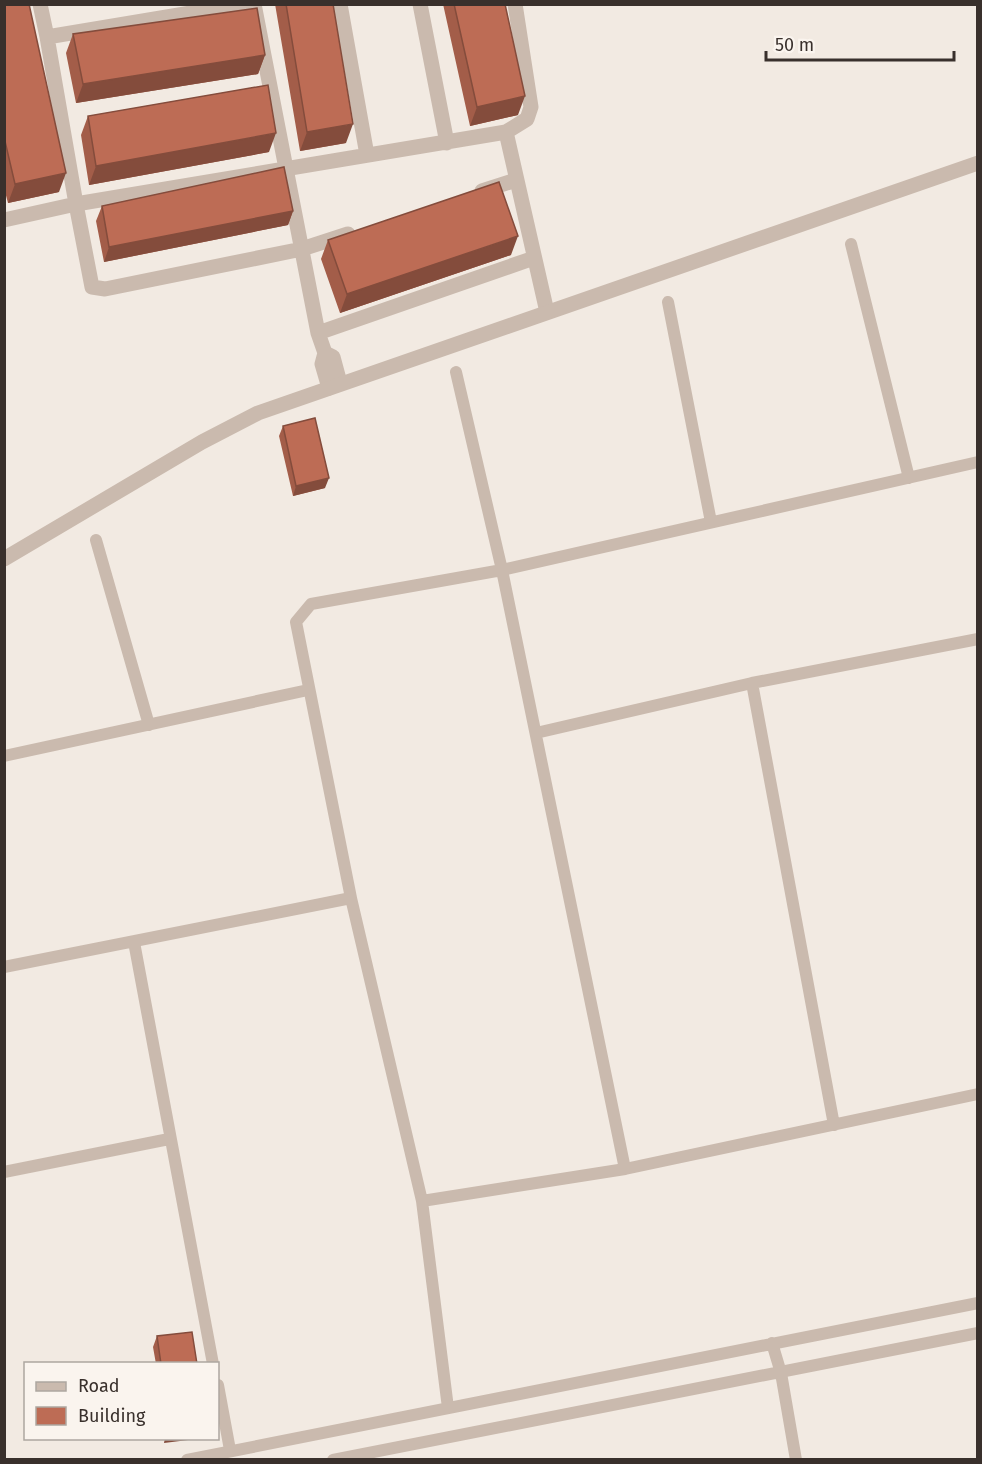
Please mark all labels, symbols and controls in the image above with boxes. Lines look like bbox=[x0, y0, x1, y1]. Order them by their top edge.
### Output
scale bar bbox=[766, 24, 954, 62]
text: 50 m bbox=[775, 34, 814, 56]
legend bbox=[24, 1362, 219, 1440]
text: Road bbox=[78, 1375, 120, 1397]
text: Building bbox=[78, 1405, 146, 1427]

